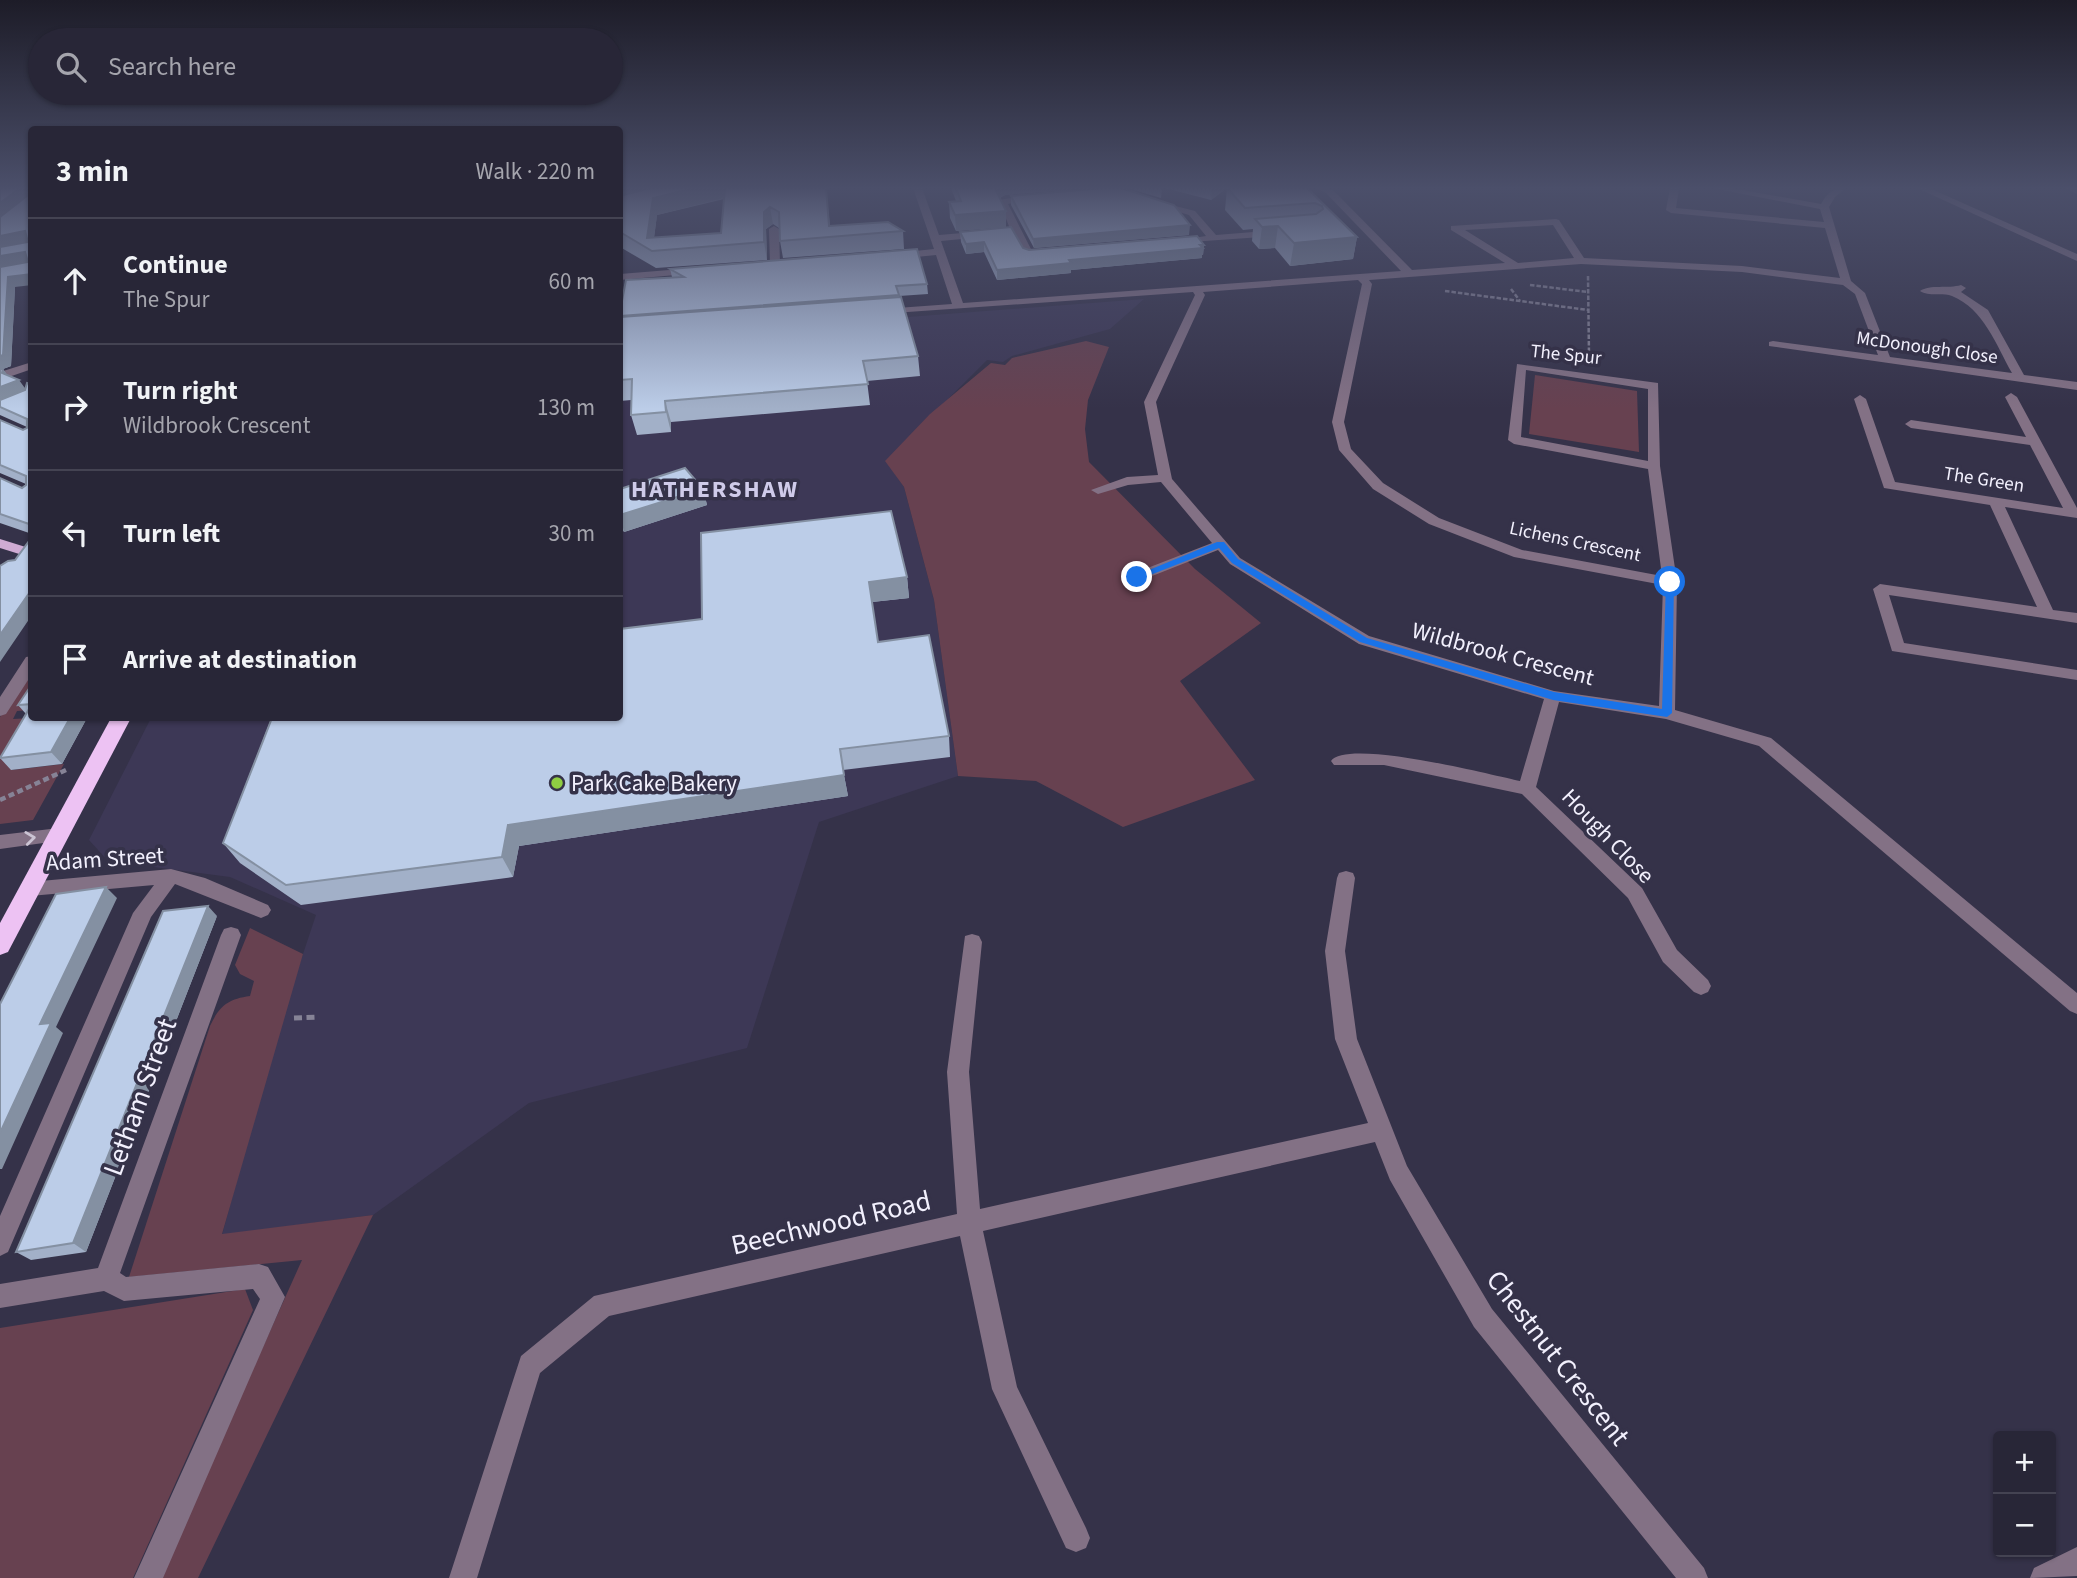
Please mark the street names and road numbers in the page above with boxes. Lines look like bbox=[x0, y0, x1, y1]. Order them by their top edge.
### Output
street label: McDonough Close bbox=[1855, 325, 1999, 371]
street label: The Spur bbox=[1529, 338, 1603, 372]
street label: The Green bbox=[1942, 460, 2026, 500]
street label: Lichens Crescent bbox=[1507, 515, 1644, 569]
street label: Wildbrook Crescent bbox=[1408, 614, 1598, 694]
street label: Hough Close bbox=[1554, 781, 1662, 891]
street label: Adam Street bbox=[45, 838, 165, 880]
street label: Letham Street bbox=[93, 1012, 187, 1181]
street label: Beechwood Road bbox=[727, 1181, 935, 1265]
street label: Chestnut Crescent bbox=[1477, 1262, 1640, 1455]

